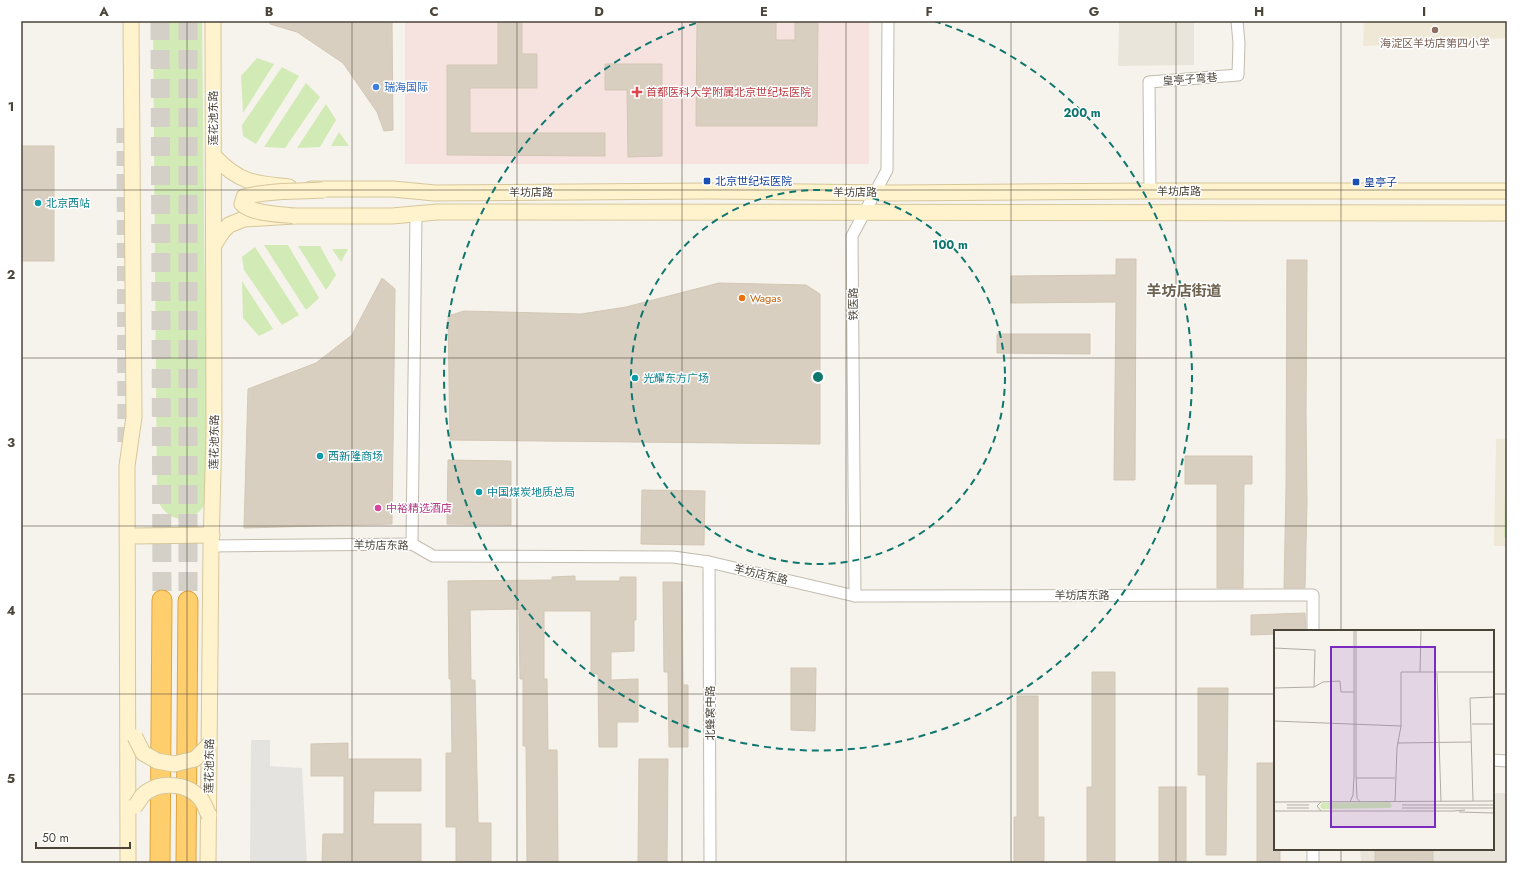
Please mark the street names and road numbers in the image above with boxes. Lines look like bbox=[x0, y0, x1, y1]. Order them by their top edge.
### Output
street label: 皇亭子弯巷 bbox=[1162, 69, 1218, 89]
street label: 莲花池东路 bbox=[205, 91, 221, 146]
street label: 羊坊店路 bbox=[1157, 183, 1201, 199]
street label: 羊坊店路 bbox=[509, 184, 553, 200]
street label: 羊坊店路 bbox=[833, 184, 877, 200]
street label: 铁医路 bbox=[845, 288, 861, 321]
street label: 莲花池东路 bbox=[206, 414, 222, 470]
street label: 羊坊店东路 bbox=[353, 537, 409, 553]
street label: 羊坊店东路 bbox=[732, 560, 790, 588]
street label: 羊坊店东路 bbox=[1055, 587, 1110, 603]
street label: 北蜂窝中路 bbox=[702, 686, 718, 741]
street label: 莲花池东路 bbox=[201, 738, 217, 794]

